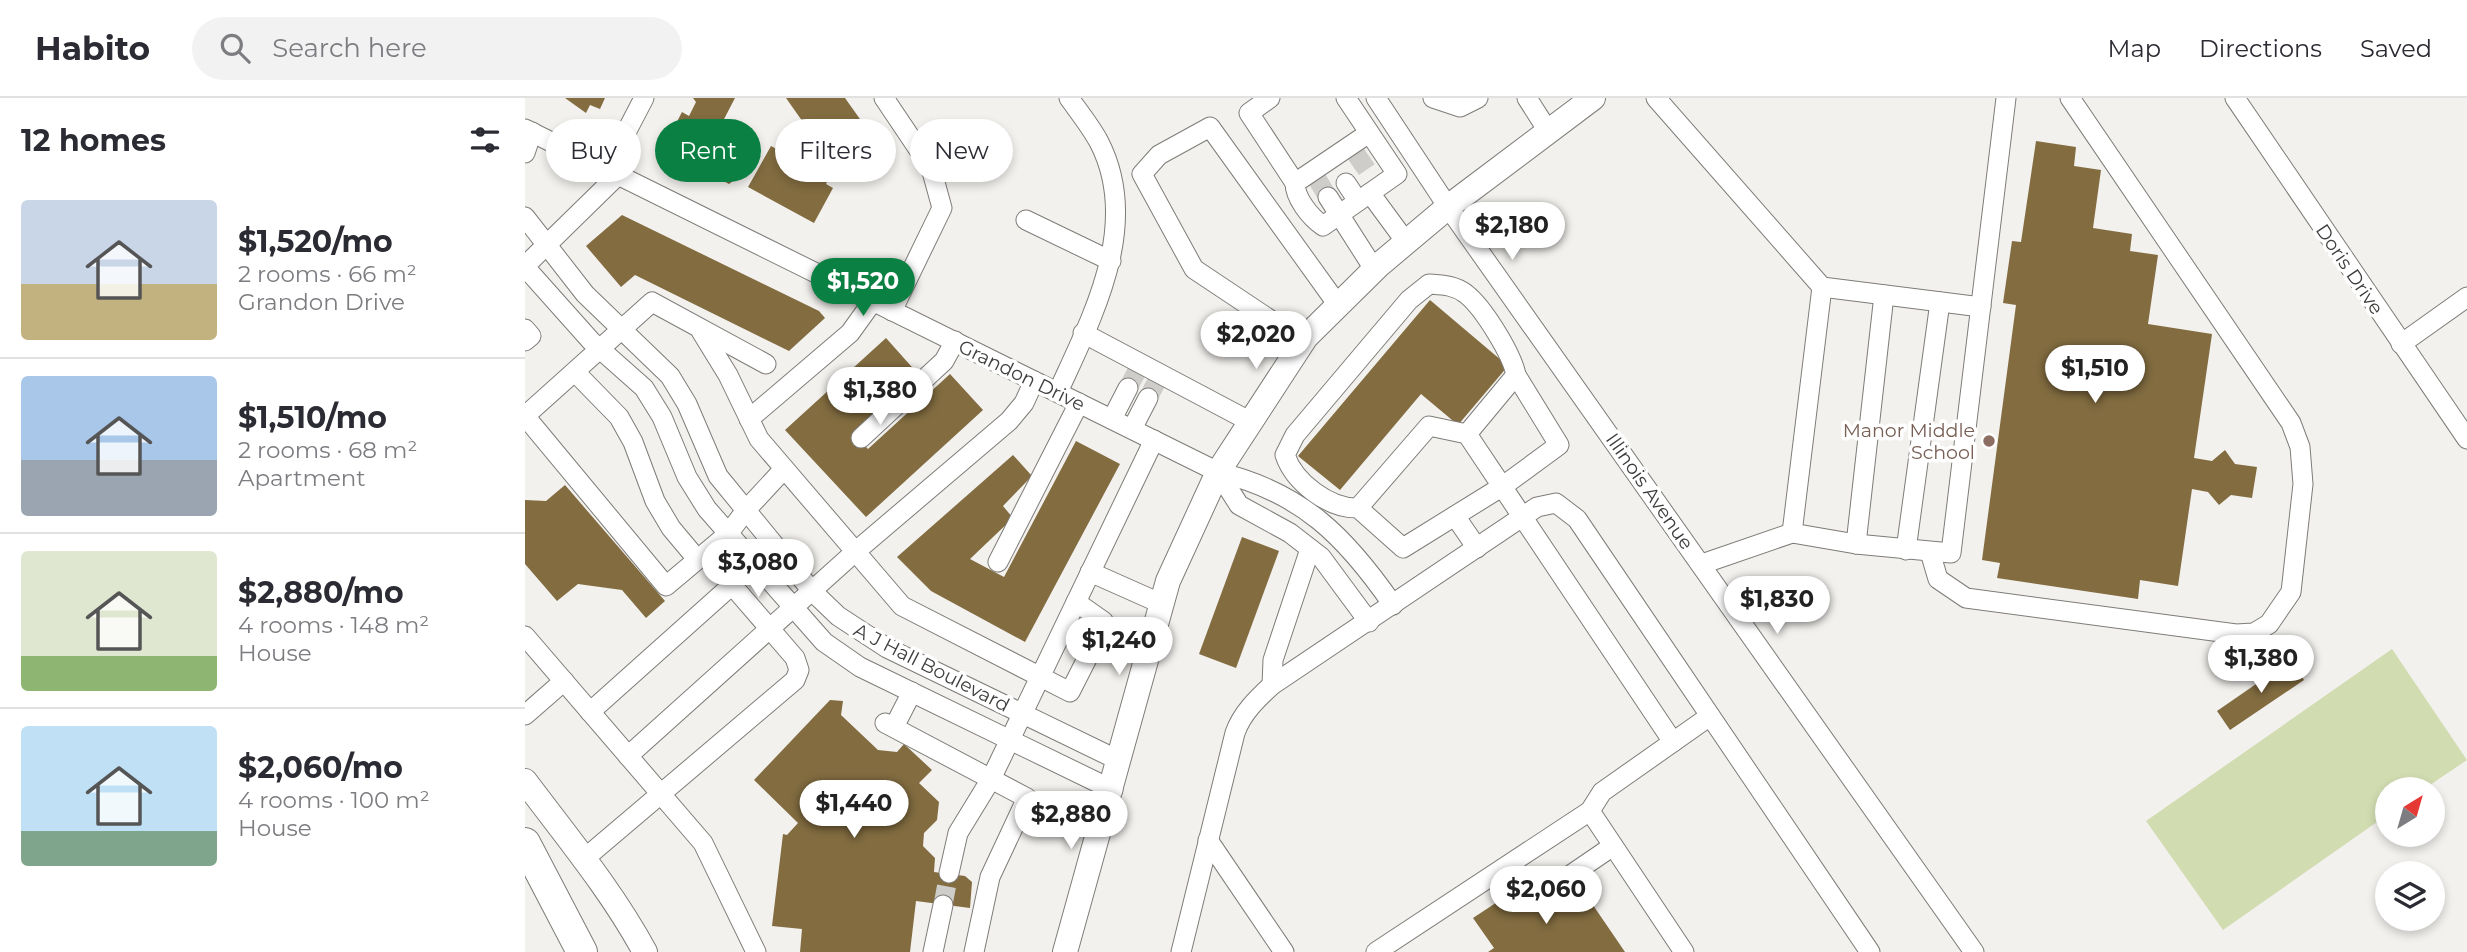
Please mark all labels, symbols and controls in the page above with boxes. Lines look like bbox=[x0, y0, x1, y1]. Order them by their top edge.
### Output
search box bbox=[192, 17, 682, 80]
text: Habito bbox=[35, 28, 150, 68]
icon: search bbox=[216, 29, 254, 67]
text: Search here bbox=[272, 32, 427, 64]
text: Map bbox=[2108, 34, 2161, 63]
text: Directions bbox=[2199, 34, 2322, 63]
text: Saved bbox=[2360, 34, 2432, 63]
chip: Buy bbox=[546, 119, 641, 182]
chip: Rent bbox=[655, 119, 761, 182]
chip: Filters bbox=[775, 119, 896, 182]
chip: New bbox=[910, 119, 1013, 182]
icon: filters bbox=[466, 121, 504, 159]
text: 12 homes bbox=[21, 122, 166, 159]
pin: $2,180 bbox=[1455, 202, 1569, 262]
text: $2,180 bbox=[1475, 211, 1549, 239]
street label: Doris Drive bbox=[2311, 220, 2388, 319]
text: $1,520/mo bbox=[238, 223, 393, 260]
icon: home bbox=[77, 228, 161, 312]
pin: $1,520 bbox=[806, 258, 920, 318]
text: 2 rooms · 66 m² bbox=[238, 260, 417, 288]
text: $1,520 bbox=[827, 267, 899, 295]
text: Grandon Drive bbox=[238, 288, 405, 316]
pin: $2,020 bbox=[1199, 312, 1313, 371]
text: $2,020 bbox=[1217, 320, 1295, 348]
street label: Grandon Drive bbox=[955, 335, 1089, 416]
pin: $1,510 bbox=[2038, 345, 2152, 405]
text: $1,510 bbox=[2061, 354, 2129, 382]
pin: $1,380 bbox=[823, 368, 937, 427]
text: $1,380 bbox=[843, 376, 917, 404]
text: $1,510/mo bbox=[238, 399, 387, 436]
icon: home bbox=[77, 404, 161, 488]
place label: Manor Middle School bbox=[1843, 419, 1975, 464]
street label: Illinois Avenue bbox=[1601, 429, 1698, 554]
marker: Manor Middle School bbox=[1981, 433, 1997, 449]
text: 2 rooms · 68 m² bbox=[238, 436, 417, 464]
text: Apartment bbox=[238, 464, 366, 492]
pin: $3,080 bbox=[701, 540, 815, 599]
text: $3,080 bbox=[718, 548, 798, 576]
text: $2,880/mo bbox=[238, 574, 404, 611]
pin: $1,830 bbox=[1720, 576, 1834, 636]
icon: home bbox=[77, 579, 161, 663]
text: $1,830 bbox=[1740, 585, 1814, 613]
text: 4 rooms · 148 m² bbox=[238, 611, 429, 639]
street label: A J Hall Boulevard bbox=[850, 618, 1014, 717]
pin: $1,240 bbox=[1062, 618, 1176, 677]
text: $1,240 bbox=[1082, 626, 1156, 654]
pin: $1,380 bbox=[2204, 636, 2318, 695]
text: House bbox=[238, 639, 312, 667]
text: $1,380 bbox=[2224, 644, 2298, 672]
text: $2,060/mo bbox=[238, 749, 403, 786]
icon: home bbox=[77, 754, 161, 838]
north arrow bbox=[2375, 777, 2445, 847]
map controls bbox=[2375, 777, 2445, 931]
pin: $1,440 bbox=[797, 780, 911, 840]
text: 4 rooms · 100 m² bbox=[238, 786, 430, 814]
text: $1,440 bbox=[816, 789, 892, 817]
pin: $2,880 bbox=[1014, 792, 1128, 851]
text: $2,880 bbox=[1031, 800, 1111, 828]
text: House bbox=[238, 814, 312, 842]
button: layers bbox=[2375, 861, 2445, 931]
pin: $2,060 bbox=[1489, 866, 1603, 926]
text: $2,060 bbox=[1506, 875, 1586, 903]

